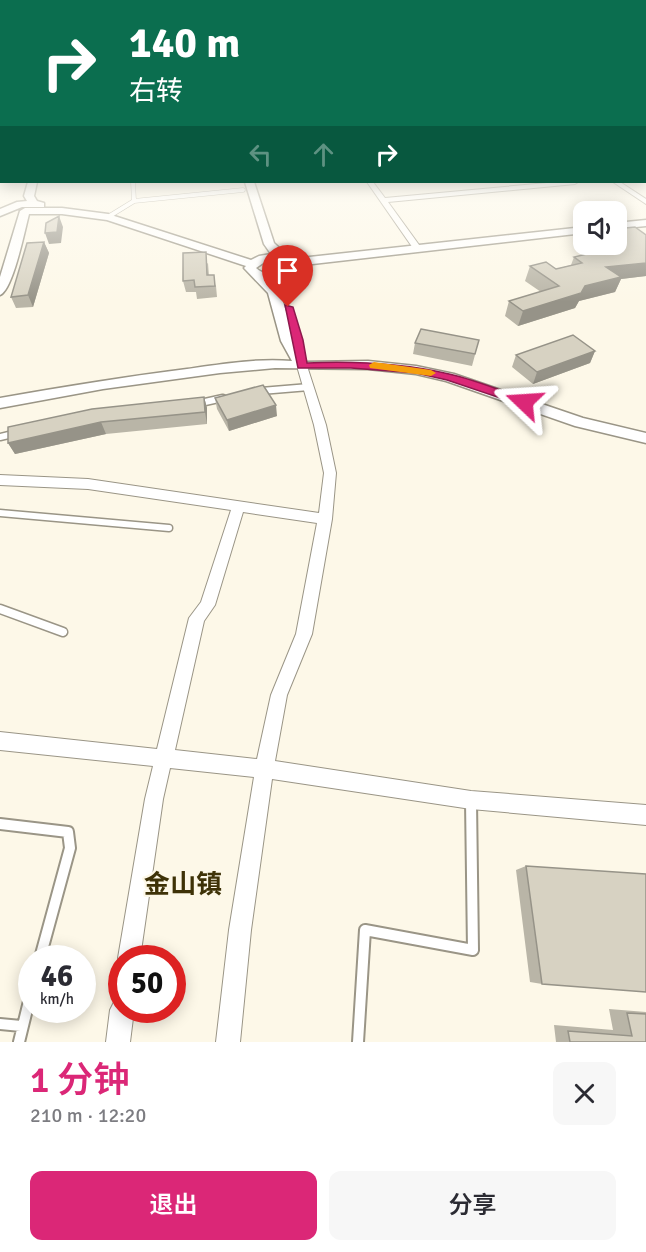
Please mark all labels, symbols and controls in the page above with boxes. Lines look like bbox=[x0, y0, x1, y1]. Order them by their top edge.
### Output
text: 140 m bbox=[129, 18, 240, 69]
icon: right bbox=[30, 24, 108, 102]
text: 右转 bbox=[129, 75, 183, 108]
icon: left bbox=[244, 138, 277, 171]
icon: ahead bbox=[307, 138, 340, 171]
icon: right bbox=[370, 138, 403, 171]
map controls bbox=[573, 201, 627, 255]
button: sound bbox=[573, 201, 627, 255]
pin bbox=[262, 245, 313, 307]
icon: arrive bbox=[271, 254, 304, 287]
position arrow bbox=[492, 370, 556, 434]
district label: 金山镇 bbox=[144, 869, 222, 901]
speed limit sign: 50 bbox=[108, 945, 186, 1023]
text: 46 bbox=[41, 958, 73, 995]
text: km/h bbox=[40, 990, 74, 1008]
text: 1 分钟 bbox=[30, 1058, 129, 1103]
button: close bbox=[553, 1062, 616, 1125]
text: 210 m · 12:20 bbox=[30, 1103, 146, 1128]
button: 退出 bbox=[30, 1171, 317, 1240]
button: 分享 bbox=[329, 1171, 616, 1240]

